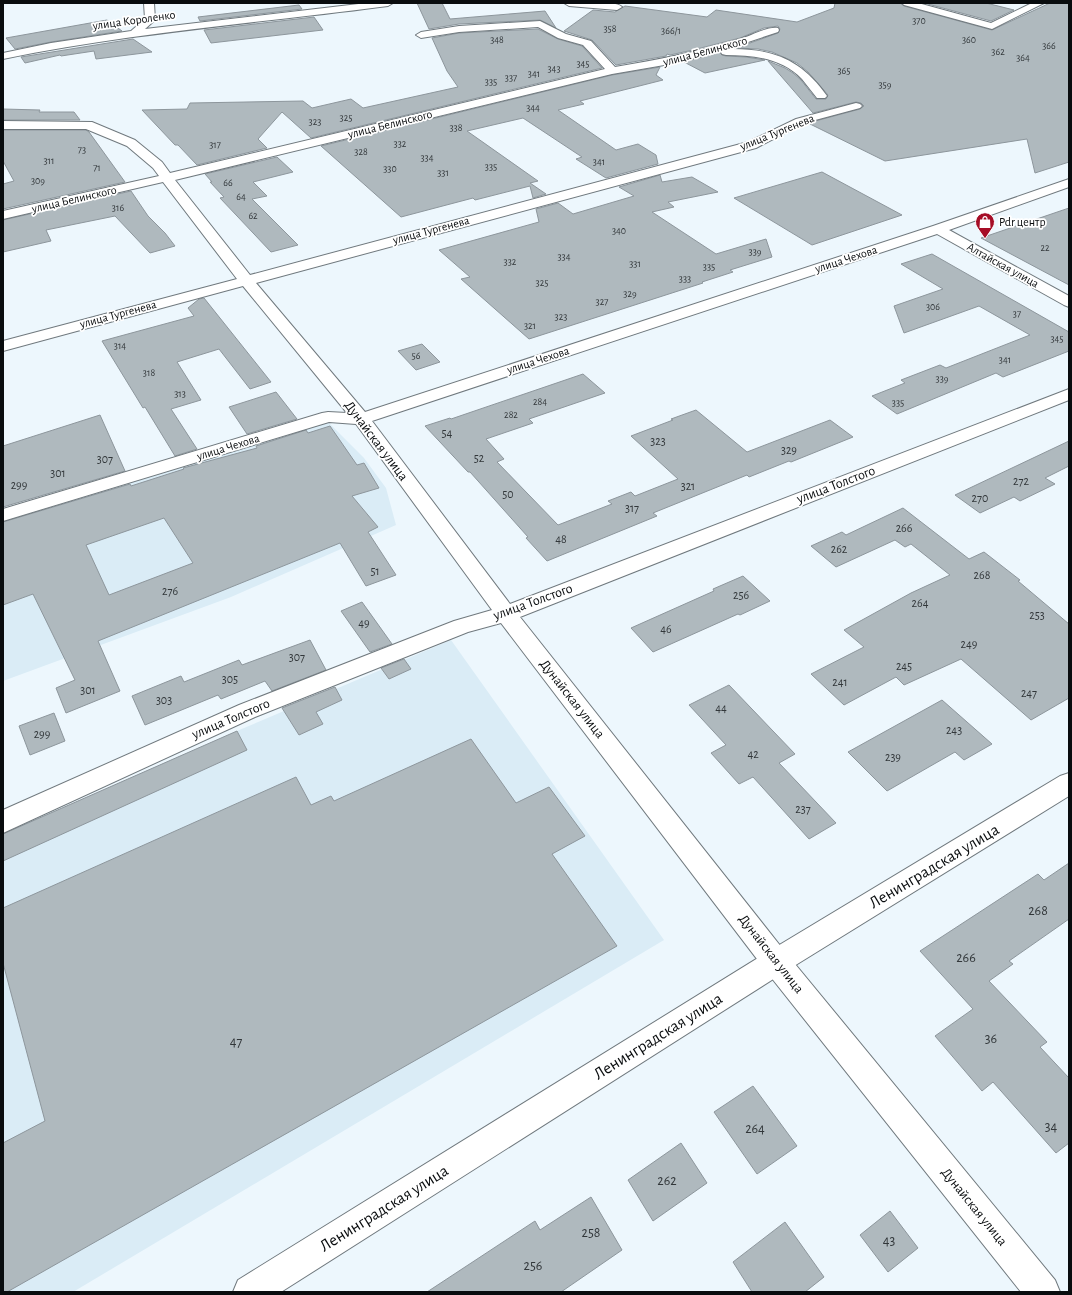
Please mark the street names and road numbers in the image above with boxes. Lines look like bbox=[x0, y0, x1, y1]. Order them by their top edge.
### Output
street label: улица Короленко bbox=[91, 8, 176, 33]
street label: улица Белинского bbox=[661, 34, 749, 69]
street label: улица Белинского bbox=[346, 108, 434, 141]
street label: улица Тургенева bbox=[737, 111, 817, 154]
street label: улица Белинского bbox=[30, 183, 118, 216]
street label: улица Тургенева bbox=[390, 214, 471, 247]
street label: Алтайская улица bbox=[965, 240, 1041, 291]
street label: улица Чехова bbox=[812, 243, 879, 276]
street label: улица Тургенева bbox=[77, 298, 158, 331]
street label: улица Чехова bbox=[504, 344, 571, 377]
street label: Дунайская улица bbox=[342, 398, 411, 484]
street label: улица Чехова bbox=[194, 432, 261, 463]
street label: улица Толстого bbox=[794, 464, 877, 507]
street label: улица Толстого bbox=[491, 581, 575, 623]
street label: Дунайская улица bbox=[537, 657, 607, 742]
street label: улица Толстого bbox=[189, 696, 272, 742]
street label: Ленинградская улица bbox=[866, 820, 1003, 912]
street label: Дунайская улица bbox=[736, 912, 806, 997]
street label: Ленинградская улица bbox=[591, 989, 726, 1083]
street label: Ленинградская улица bbox=[317, 1161, 452, 1255]
street label: Дунайская улица bbox=[938, 1165, 1010, 1249]

